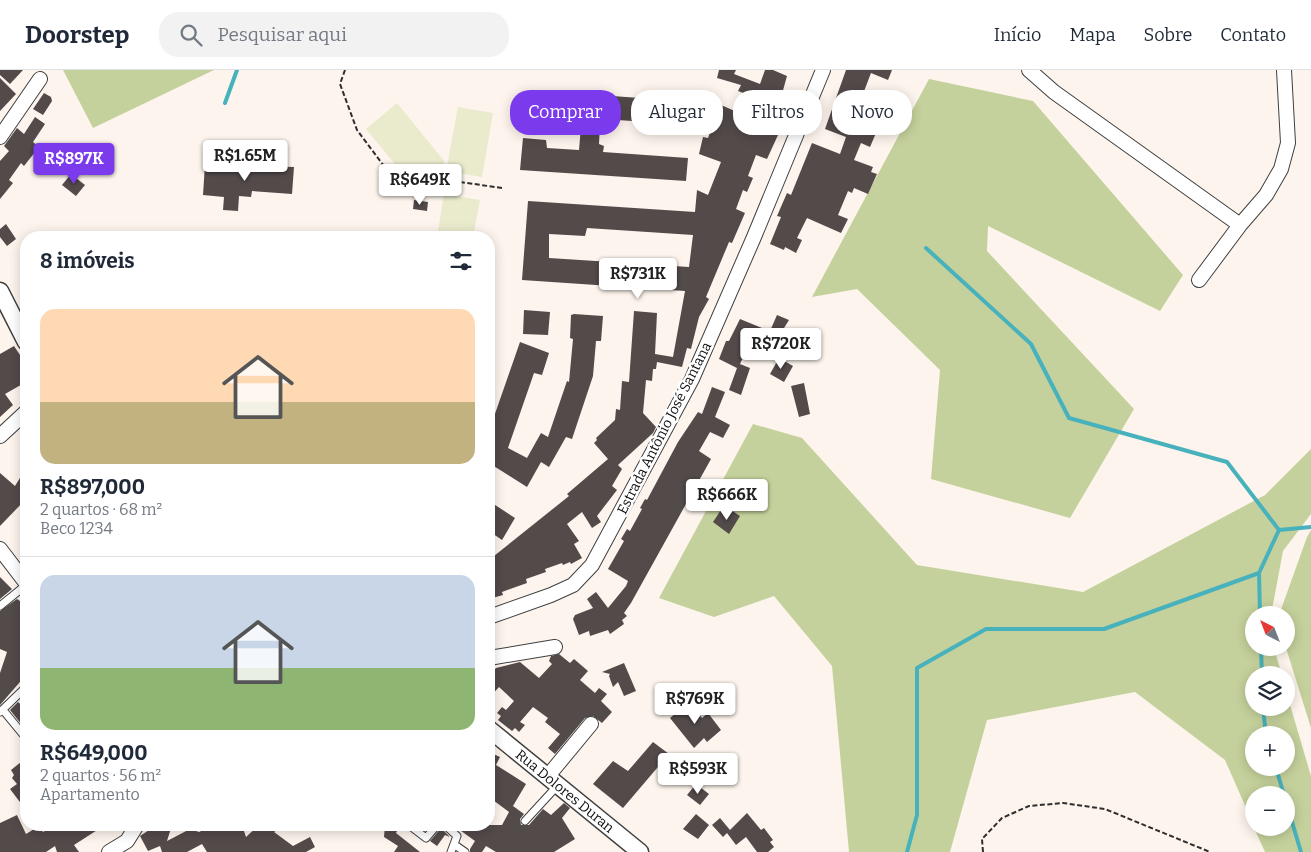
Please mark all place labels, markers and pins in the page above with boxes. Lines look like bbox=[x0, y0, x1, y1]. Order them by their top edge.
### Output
pin: R$1.65M bbox=[199, 140, 291, 182]
pin: R$897K bbox=[33, 142, 115, 185]
pin: R$649K bbox=[379, 164, 461, 206]
pin: R$731K bbox=[597, 258, 679, 300]
pin: R$720K bbox=[740, 328, 822, 370]
pin: R$666K bbox=[686, 478, 768, 521]
pin: R$769K bbox=[654, 682, 736, 725]
pin: R$593K bbox=[657, 752, 739, 795]

